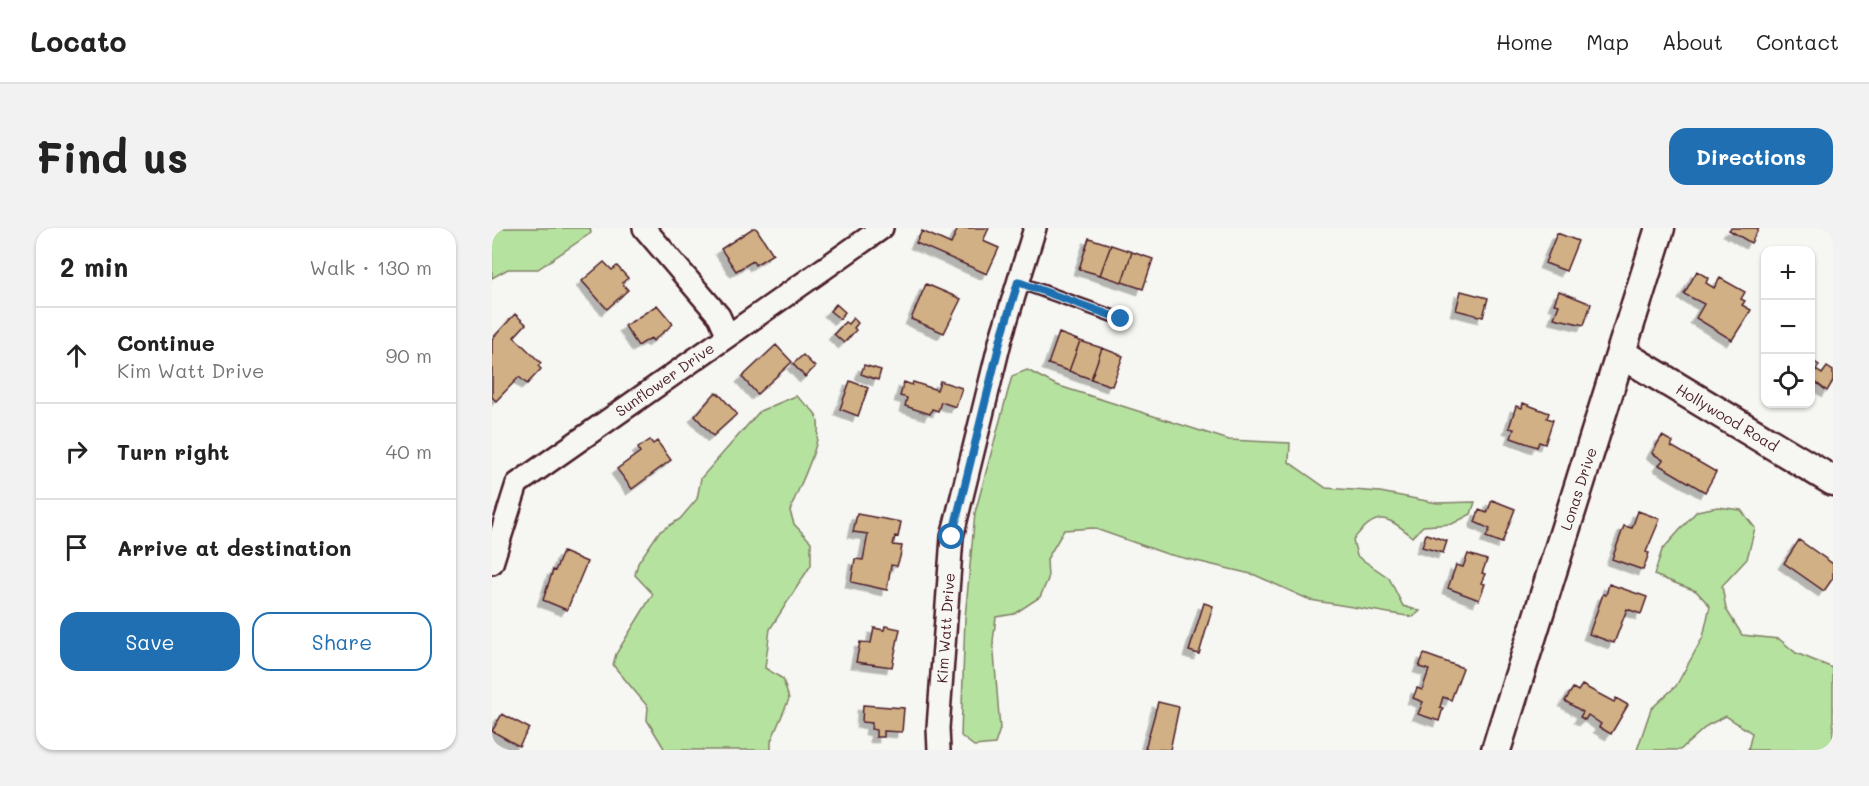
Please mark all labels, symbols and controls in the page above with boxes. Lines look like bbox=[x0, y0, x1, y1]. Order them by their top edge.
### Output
text: Locato bbox=[30, 23, 127, 59]
text: Home bbox=[1496, 28, 1553, 55]
text: Map bbox=[1586, 28, 1629, 55]
text: About bbox=[1662, 28, 1723, 55]
text: Contact bbox=[1756, 28, 1839, 55]
button: Directions bbox=[1669, 128, 1833, 185]
text: Find us bbox=[36, 129, 188, 184]
map controls bbox=[1761, 246, 1815, 408]
button: + bbox=[1761, 246, 1815, 300]
text: 2 min bbox=[60, 250, 128, 284]
text: Walk · 130 m bbox=[309, 254, 432, 280]
button: − bbox=[1761, 300, 1815, 354]
route end bbox=[1107, 305, 1133, 331]
text: Continue bbox=[117, 328, 215, 357]
street label: Sunflower Drive bbox=[611, 338, 718, 421]
icon: ahead bbox=[60, 339, 93, 372]
text: 90 m bbox=[386, 342, 432, 368]
button: locate bbox=[1761, 354, 1815, 408]
text: Kim Watt Drive bbox=[117, 357, 264, 383]
street label: Hollywood Road bbox=[1673, 379, 1782, 456]
icon: right bbox=[60, 435, 93, 468]
text: Turn right bbox=[117, 437, 229, 466]
text: 40 m bbox=[386, 438, 432, 464]
street label: Lonas Drive bbox=[1555, 445, 1601, 533]
route start bbox=[938, 523, 964, 549]
icon: arrive bbox=[60, 531, 93, 564]
text: Arrive at destination bbox=[117, 533, 352, 562]
street label: Kim Watt Drive bbox=[931, 572, 959, 684]
button: Save bbox=[60, 612, 240, 671]
button: Share bbox=[252, 612, 432, 671]

